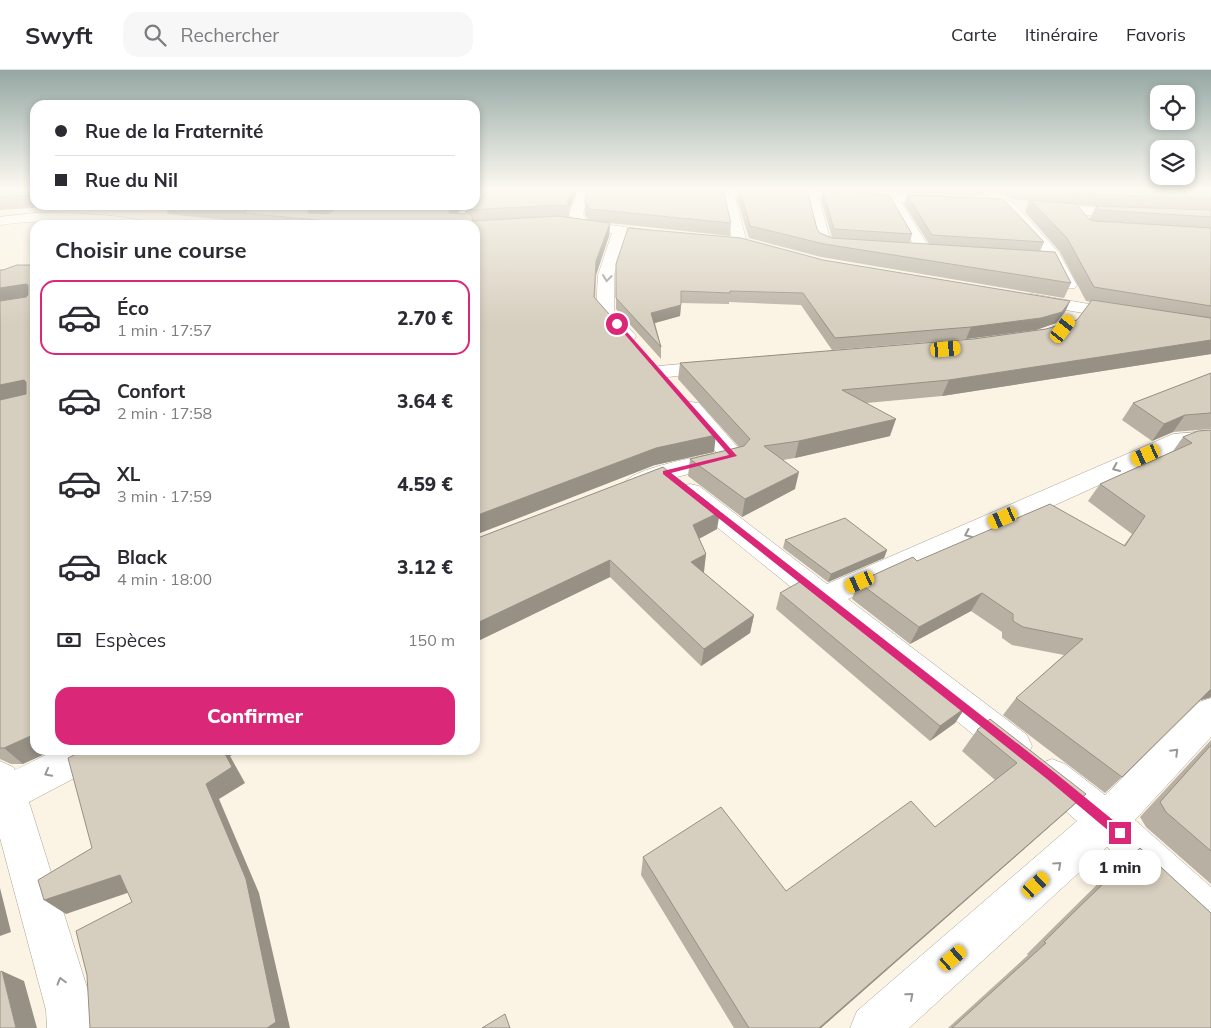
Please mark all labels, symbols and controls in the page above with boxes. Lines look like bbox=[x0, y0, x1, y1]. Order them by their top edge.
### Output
search box bbox=[123, 12, 473, 57]
text: Swyft bbox=[25, 20, 93, 50]
icon: search bbox=[141, 21, 169, 49]
text: Rechercher bbox=[181, 23, 279, 47]
text: Carte bbox=[951, 23, 997, 46]
text: Itinéraire bbox=[1025, 23, 1098, 46]
text: Favoris bbox=[1126, 23, 1186, 46]
map controls bbox=[1150, 85, 1195, 185]
button: locate bbox=[1150, 85, 1195, 130]
text: Rue de la Fraternité bbox=[85, 119, 263, 143]
button: layers bbox=[1150, 140, 1195, 185]
text: Rue du Nil bbox=[85, 168, 178, 192]
text: Choisir une course bbox=[55, 236, 247, 264]
one-way arrow bbox=[602, 275, 613, 283]
icon: car bbox=[57, 295, 102, 340]
text: Éco bbox=[117, 296, 149, 320]
text: 2.70 € bbox=[397, 306, 453, 330]
route start bbox=[606, 313, 628, 335]
car bbox=[1047, 313, 1078, 345]
text: 1 min · 17:57 bbox=[117, 320, 212, 340]
car bbox=[930, 340, 961, 358]
icon: car bbox=[57, 378, 102, 423]
text: Confort bbox=[117, 379, 185, 403]
text: 3.64 € bbox=[397, 389, 453, 413]
text: 2 min · 17:58 bbox=[117, 403, 212, 423]
car bbox=[1129, 442, 1162, 468]
icon: car bbox=[57, 461, 102, 506]
one-way arrow bbox=[1112, 461, 1121, 472]
text: XL bbox=[117, 462, 140, 486]
text: 4.59 € bbox=[397, 472, 453, 496]
text: 3 min · 17:59 bbox=[117, 486, 212, 506]
car bbox=[986, 505, 1019, 531]
one-way arrow bbox=[964, 527, 973, 538]
icon: car bbox=[57, 544, 102, 589]
text: Black bbox=[117, 545, 167, 569]
text: 3.12 € bbox=[397, 555, 453, 579]
text: 4 min · 18:00 bbox=[117, 569, 212, 589]
car bbox=[843, 569, 876, 595]
icon: cash bbox=[55, 626, 83, 654]
text: Espèces bbox=[95, 628, 166, 652]
text: 150 m bbox=[408, 630, 455, 650]
button: Confirmer bbox=[55, 687, 455, 745]
one-way arrow bbox=[1169, 749, 1178, 758]
one-way arrow bbox=[45, 766, 54, 776]
route end bbox=[1109, 822, 1131, 844]
callout: 1 min bbox=[1079, 850, 1161, 886]
text: 1 min bbox=[1099, 857, 1141, 877]
one-way arrow bbox=[1052, 861, 1061, 870]
car bbox=[1019, 869, 1052, 901]
car bbox=[936, 942, 969, 974]
one-way arrow bbox=[56, 976, 67, 985]
one-way arrow bbox=[905, 993, 914, 1002]

